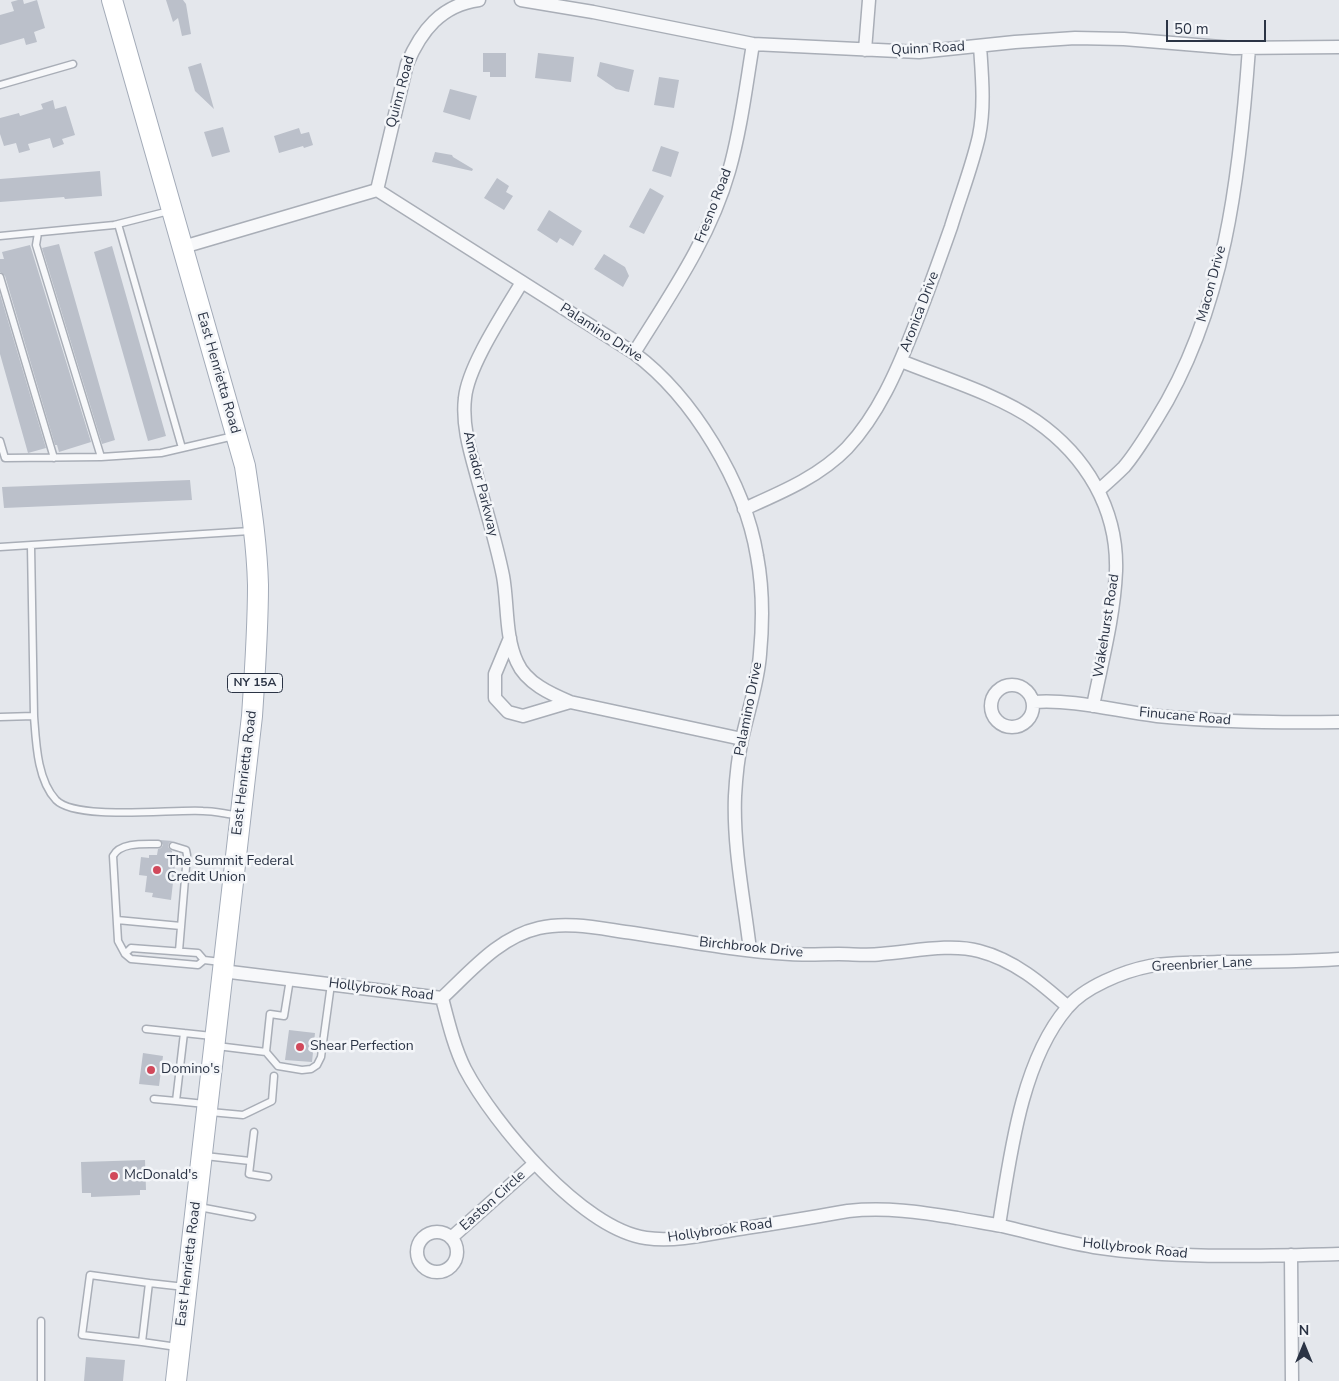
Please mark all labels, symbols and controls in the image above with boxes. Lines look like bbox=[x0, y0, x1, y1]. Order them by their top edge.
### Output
scale bar bbox=[1169, 10, 1269, 42]
text: 50 m bbox=[1174, 19, 1209, 39]
street label: Quinn Road bbox=[891, 39, 965, 59]
street label: Quinn Road bbox=[383, 54, 419, 130]
street label: Fresno Road bbox=[692, 166, 736, 246]
street label: Macon Drive bbox=[1194, 244, 1230, 324]
street label: Aronica Drive bbox=[897, 269, 943, 355]
street label: Palamino Drive bbox=[556, 300, 646, 366]
street label: East Henrietta Road bbox=[193, 310, 243, 436]
street label: Amador Parkway bbox=[459, 430, 501, 538]
street label: Wakehurst Road bbox=[1091, 573, 1123, 679]
street label: Palamino Drive bbox=[732, 661, 766, 757]
road number: NY 15A bbox=[228, 674, 282, 692]
street label: Finucane Road bbox=[1138, 705, 1232, 729]
street label: East Henrietta Road bbox=[229, 710, 261, 836]
place label: The Summit Federal Credit Union bbox=[167, 854, 294, 886]
marker: The Summit Federal Credit Union bbox=[151, 864, 163, 876]
street label: Birchbrook Drive bbox=[698, 934, 804, 962]
street label: Greenbrier Lane bbox=[1151, 954, 1253, 976]
street label: Hollybrook Road bbox=[328, 975, 434, 1005]
place label: Shear Perfection bbox=[310, 1039, 414, 1055]
marker: Shear Perfection bbox=[294, 1041, 306, 1053]
place label: Domino's bbox=[161, 1062, 220, 1078]
marker: Domino's bbox=[145, 1064, 157, 1076]
street label: Easton Circle bbox=[457, 1167, 529, 1235]
place label: McDonald's bbox=[124, 1168, 198, 1184]
marker: McDonald's bbox=[108, 1170, 120, 1182]
street label: East Henrietta Road bbox=[173, 1201, 205, 1327]
street label: Hollybrook Road bbox=[667, 1215, 773, 1247]
street label: Hollybrook Road bbox=[1082, 1235, 1188, 1263]
north arrow bbox=[1279, 1321, 1329, 1371]
text: N bbox=[1299, 1321, 1309, 1340]

